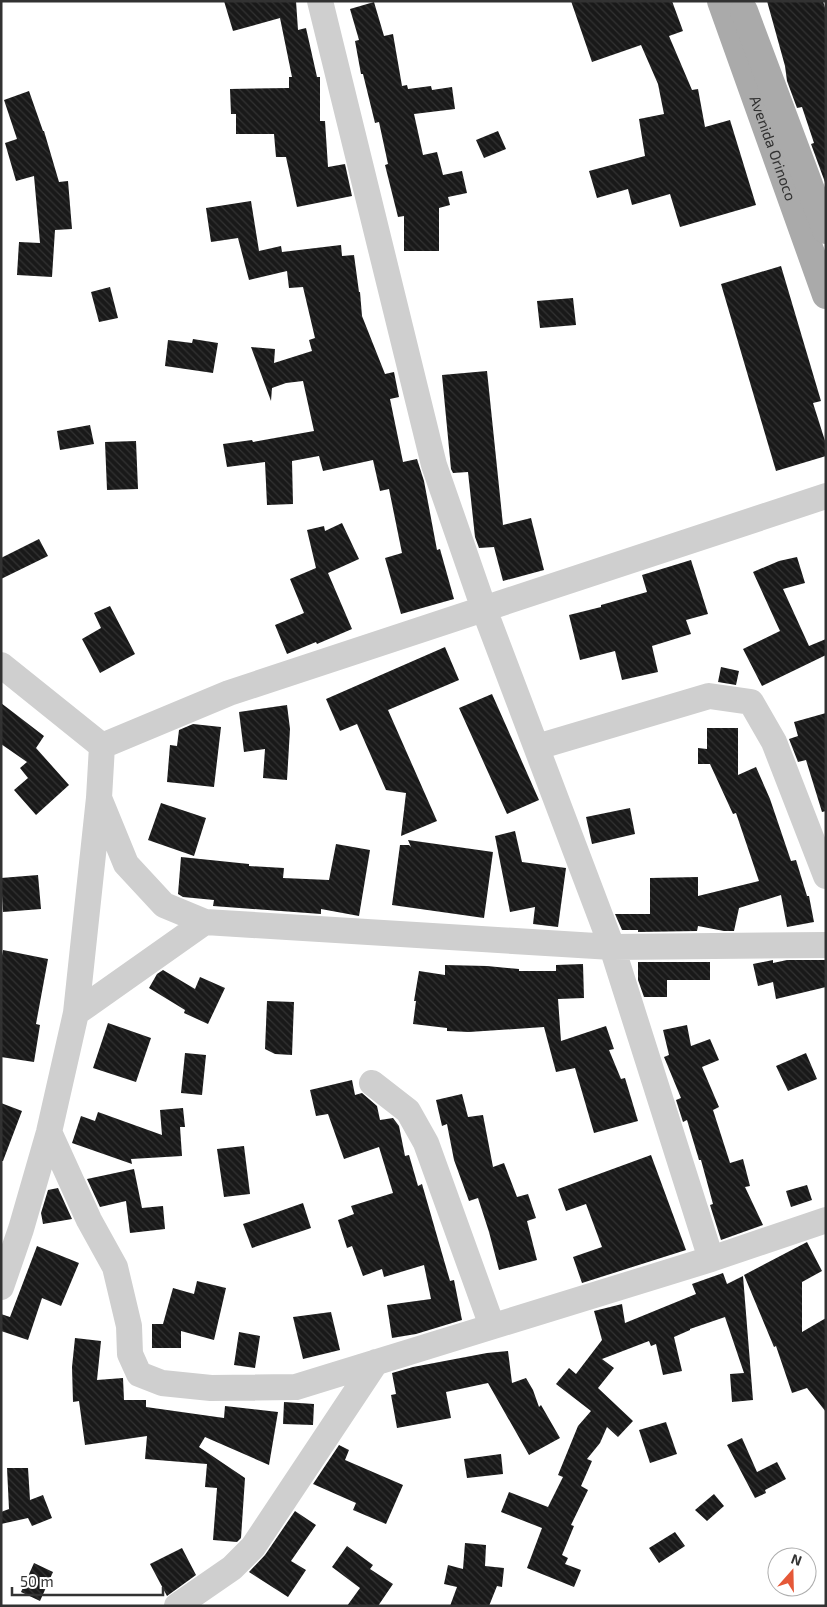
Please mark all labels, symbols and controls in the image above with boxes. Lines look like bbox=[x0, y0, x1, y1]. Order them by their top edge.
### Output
street label: Avenida Orinoco bbox=[746, 93, 801, 203]
north arrow bbox=[767, 1547, 817, 1597]
text: N bbox=[789, 1550, 804, 1569]
scale bar bbox=[12, 1564, 164, 1596]
text: 50 m bbox=[20, 1572, 54, 1590]

